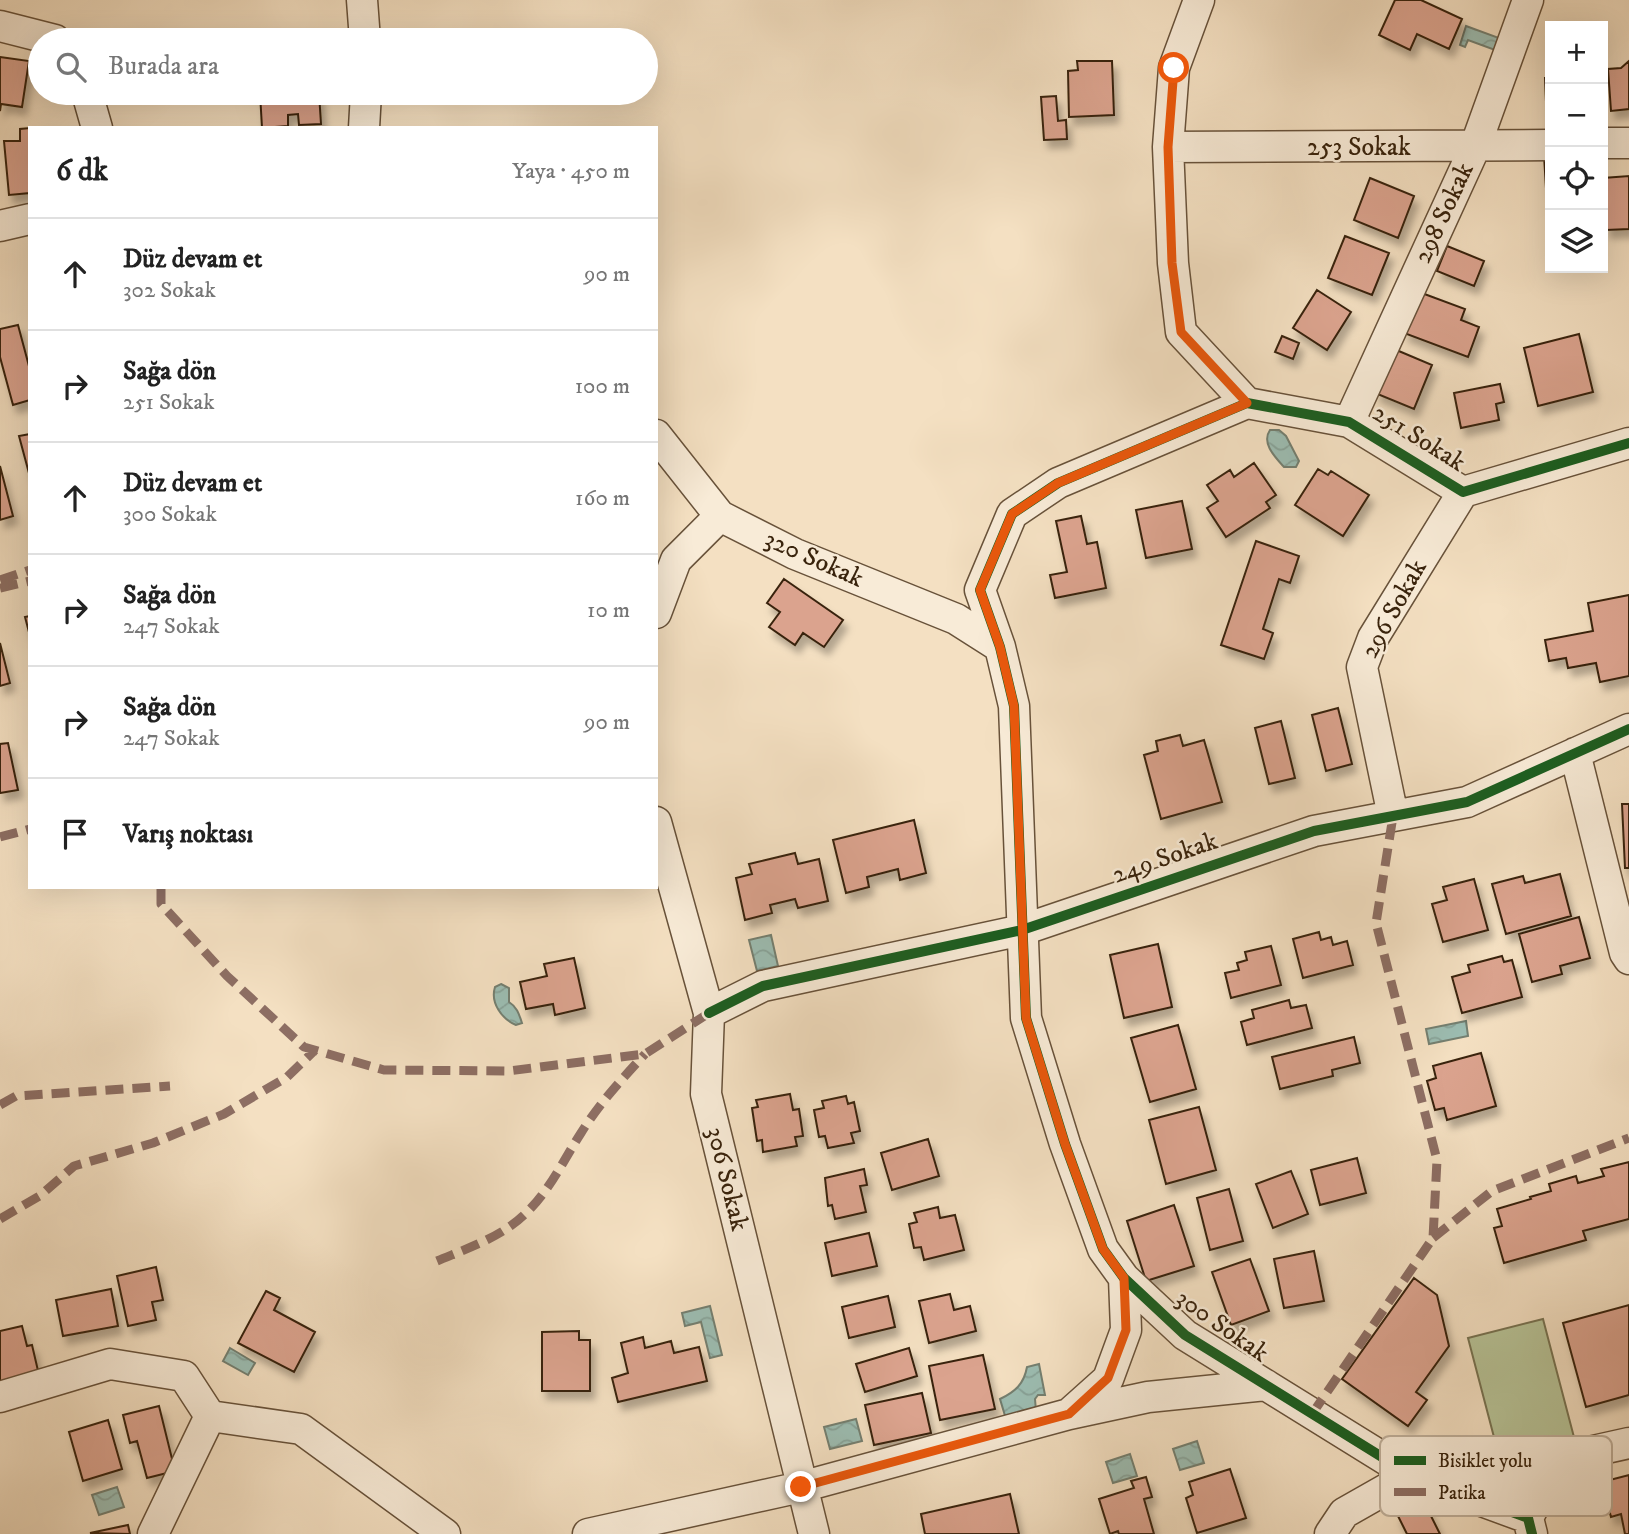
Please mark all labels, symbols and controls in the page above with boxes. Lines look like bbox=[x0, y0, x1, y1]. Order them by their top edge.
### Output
map controls bbox=[1545, 21, 1608, 273]
button: + bbox=[1545, 21, 1608, 84]
search box bbox=[28, 28, 658, 105]
icon: search bbox=[52, 48, 90, 86]
text: Burada ara bbox=[108, 50, 219, 83]
route start bbox=[1158, 52, 1189, 83]
button: − bbox=[1545, 84, 1608, 147]
street label: 253 Sokak bbox=[1307, 131, 1411, 164]
button: locate bbox=[1545, 147, 1608, 210]
text: 6 dk bbox=[56, 153, 108, 190]
text: Yaya · 450 m bbox=[512, 157, 630, 186]
street label: 298 Sokak bbox=[1406, 157, 1482, 269]
button: layers bbox=[1545, 210, 1608, 273]
text: Düz devam et bbox=[123, 243, 262, 276]
icon: ahead bbox=[56, 255, 94, 293]
text: 90 m bbox=[584, 260, 630, 289]
text: 302 Sokak bbox=[123, 276, 216, 305]
text: Sağa dön bbox=[123, 355, 216, 388]
icon: right bbox=[56, 367, 94, 405]
text: 100 m bbox=[575, 372, 630, 401]
text: 251 Sokak bbox=[123, 388, 215, 417]
street label: 251 Sokak bbox=[1366, 397, 1472, 480]
text: Düz devam et bbox=[123, 467, 262, 500]
icon: ahead bbox=[56, 479, 94, 517]
text: 160 m bbox=[575, 484, 630, 513]
text: 300 Sokak bbox=[123, 500, 217, 529]
street label: 320 Sokak bbox=[759, 523, 869, 595]
street label: 296 Sokak bbox=[1353, 554, 1435, 664]
text: Sağa dön bbox=[123, 579, 216, 612]
icon: right bbox=[56, 591, 94, 629]
text: 10 m bbox=[587, 596, 630, 625]
text: 247 Sokak bbox=[123, 612, 220, 641]
text: Sağa dön bbox=[123, 691, 216, 724]
icon: right bbox=[56, 703, 94, 741]
text: 90 m bbox=[584, 708, 630, 737]
text: 247 Sokak bbox=[123, 724, 220, 753]
icon: arrive bbox=[56, 815, 94, 853]
text: Varış noktası bbox=[123, 818, 253, 851]
street label: 249 Sokak bbox=[1108, 825, 1222, 891]
street label: 306 Sokak bbox=[698, 1124, 756, 1234]
street label: 300 Sokak bbox=[1169, 1282, 1275, 1370]
legend bbox=[1380, 1436, 1612, 1516]
text: Bisiklet yolu bbox=[1438, 1450, 1532, 1473]
route end bbox=[785, 1471, 816, 1502]
text: Patika bbox=[1438, 1482, 1486, 1505]

